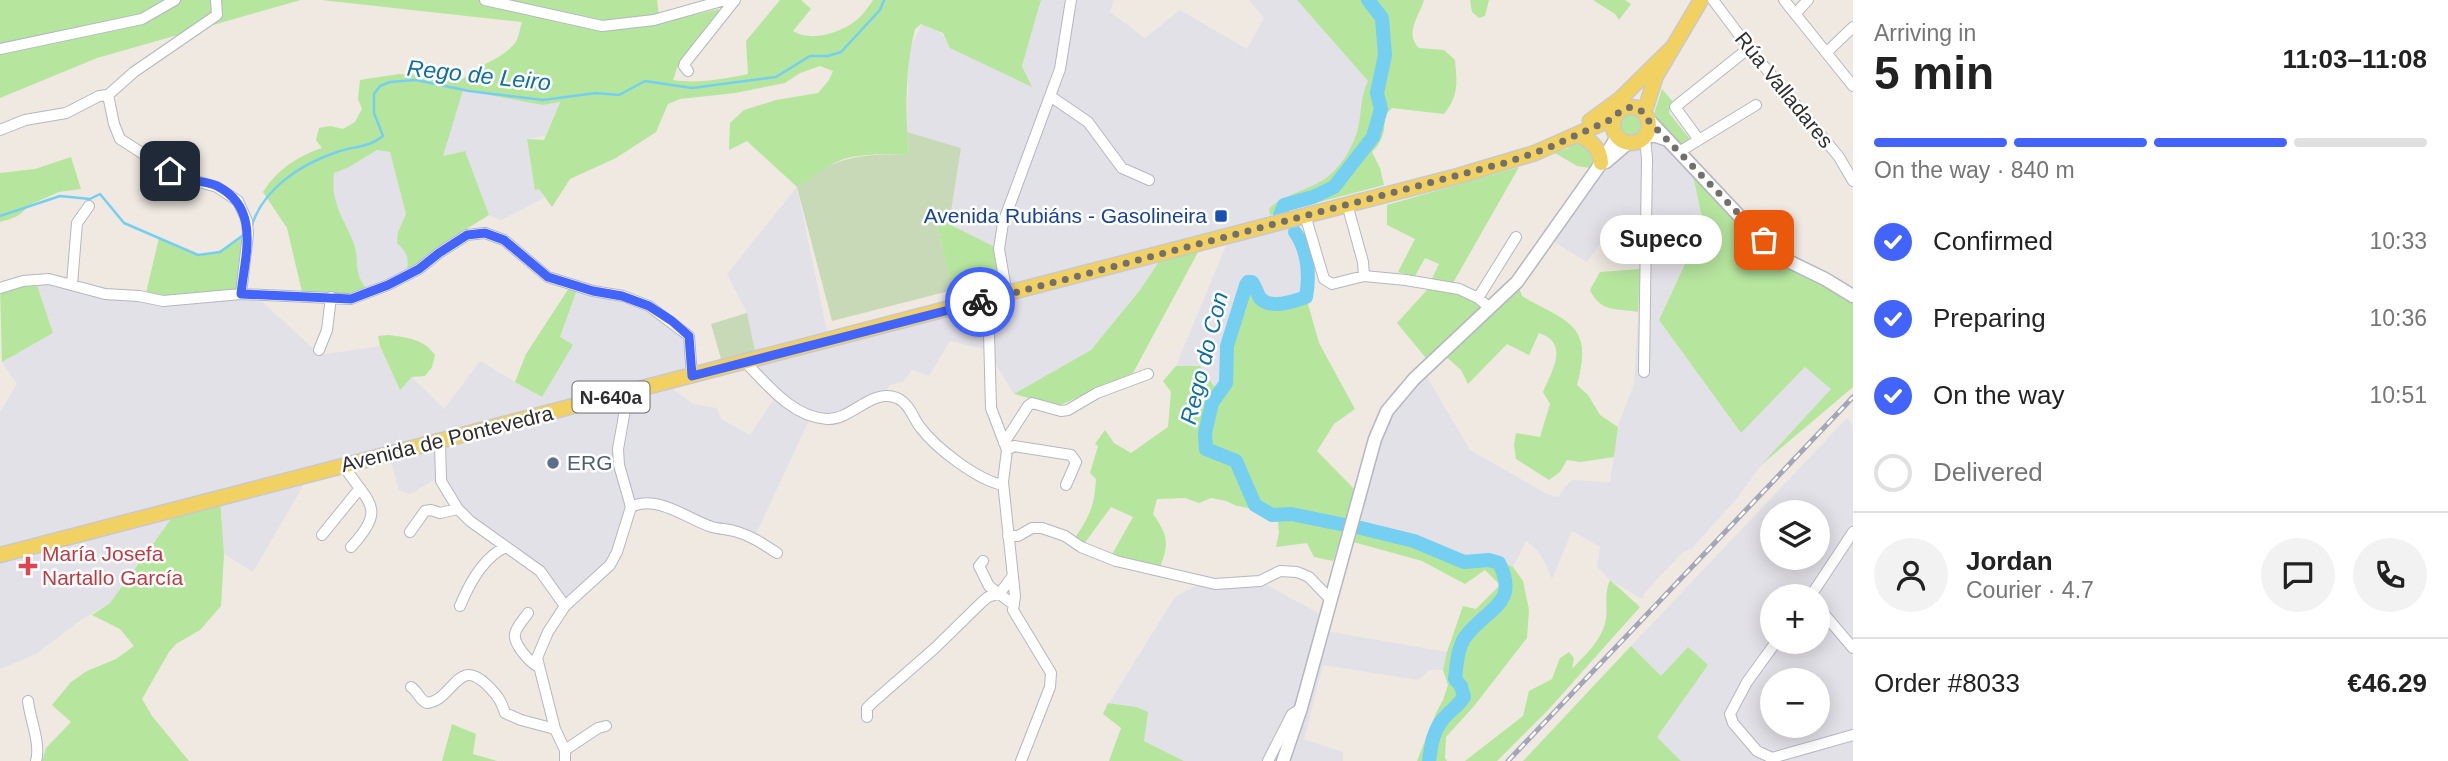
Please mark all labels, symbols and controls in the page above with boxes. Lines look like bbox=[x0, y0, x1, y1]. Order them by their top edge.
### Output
text: Arriving in bbox=[1874, 20, 1976, 46]
street label: Rúa Valladares bbox=[1731, 27, 1838, 152]
text: 11:03–11:08 bbox=[2282, 44, 2427, 74]
text: 5 min bbox=[1874, 47, 1994, 99]
water label: Rego de Leiro bbox=[406, 55, 552, 96]
pin bbox=[140, 141, 200, 201]
icon: home bbox=[151, 152, 189, 190]
text: On the way · 840 m bbox=[1874, 157, 2075, 183]
place label: Avenida Rubiáns - Gasolineira bbox=[924, 204, 1207, 227]
marker: Avenida Rubiáns - Gasolineira bbox=[1213, 208, 1229, 224]
pin bbox=[1734, 210, 1794, 270]
callout: Supeco bbox=[1600, 216, 1722, 264]
icon: bag bbox=[1745, 221, 1783, 259]
icon: check bbox=[1874, 223, 1912, 261]
text: Supeco bbox=[1619, 226, 1703, 252]
text: Confirmed bbox=[1933, 226, 2053, 256]
text: 10:33 bbox=[2369, 228, 2427, 254]
courier bbox=[945, 267, 1015, 337]
icon: bike bbox=[961, 283, 999, 321]
water label: Rego do Con bbox=[1175, 289, 1233, 427]
icon: check bbox=[1874, 300, 1912, 338]
text: Preparing bbox=[1933, 303, 2046, 333]
text: 10:36 bbox=[2369, 305, 2427, 331]
icon: check bbox=[1874, 377, 1912, 415]
text: On the way bbox=[1933, 380, 2065, 410]
road number: N-640a bbox=[572, 382, 650, 412]
text: 10:51 bbox=[2369, 382, 2427, 408]
street label: Avenida de Pontevedra bbox=[338, 401, 556, 476]
place label: ERG bbox=[567, 451, 613, 474]
marker: ERG bbox=[545, 455, 561, 471]
text: Delivered bbox=[1933, 457, 2043, 487]
map controls bbox=[1760, 500, 1830, 738]
button: layers bbox=[1760, 500, 1830, 570]
button: person bbox=[1874, 538, 1948, 612]
button: chat bbox=[2261, 538, 2335, 612]
button: phone bbox=[2353, 538, 2427, 612]
place label: María Josefa Nartallo García bbox=[42, 542, 184, 589]
text: Jordan bbox=[1966, 546, 2053, 576]
marker: María Josefa Nartallo García bbox=[20, 558, 36, 574]
text: Courier · 4.7 bbox=[1966, 577, 2094, 603]
button: + bbox=[1760, 584, 1830, 654]
button: − bbox=[1760, 668, 1830, 738]
text: Order #8033 bbox=[1874, 668, 2020, 698]
text: €46.29 bbox=[2347, 668, 2427, 698]

